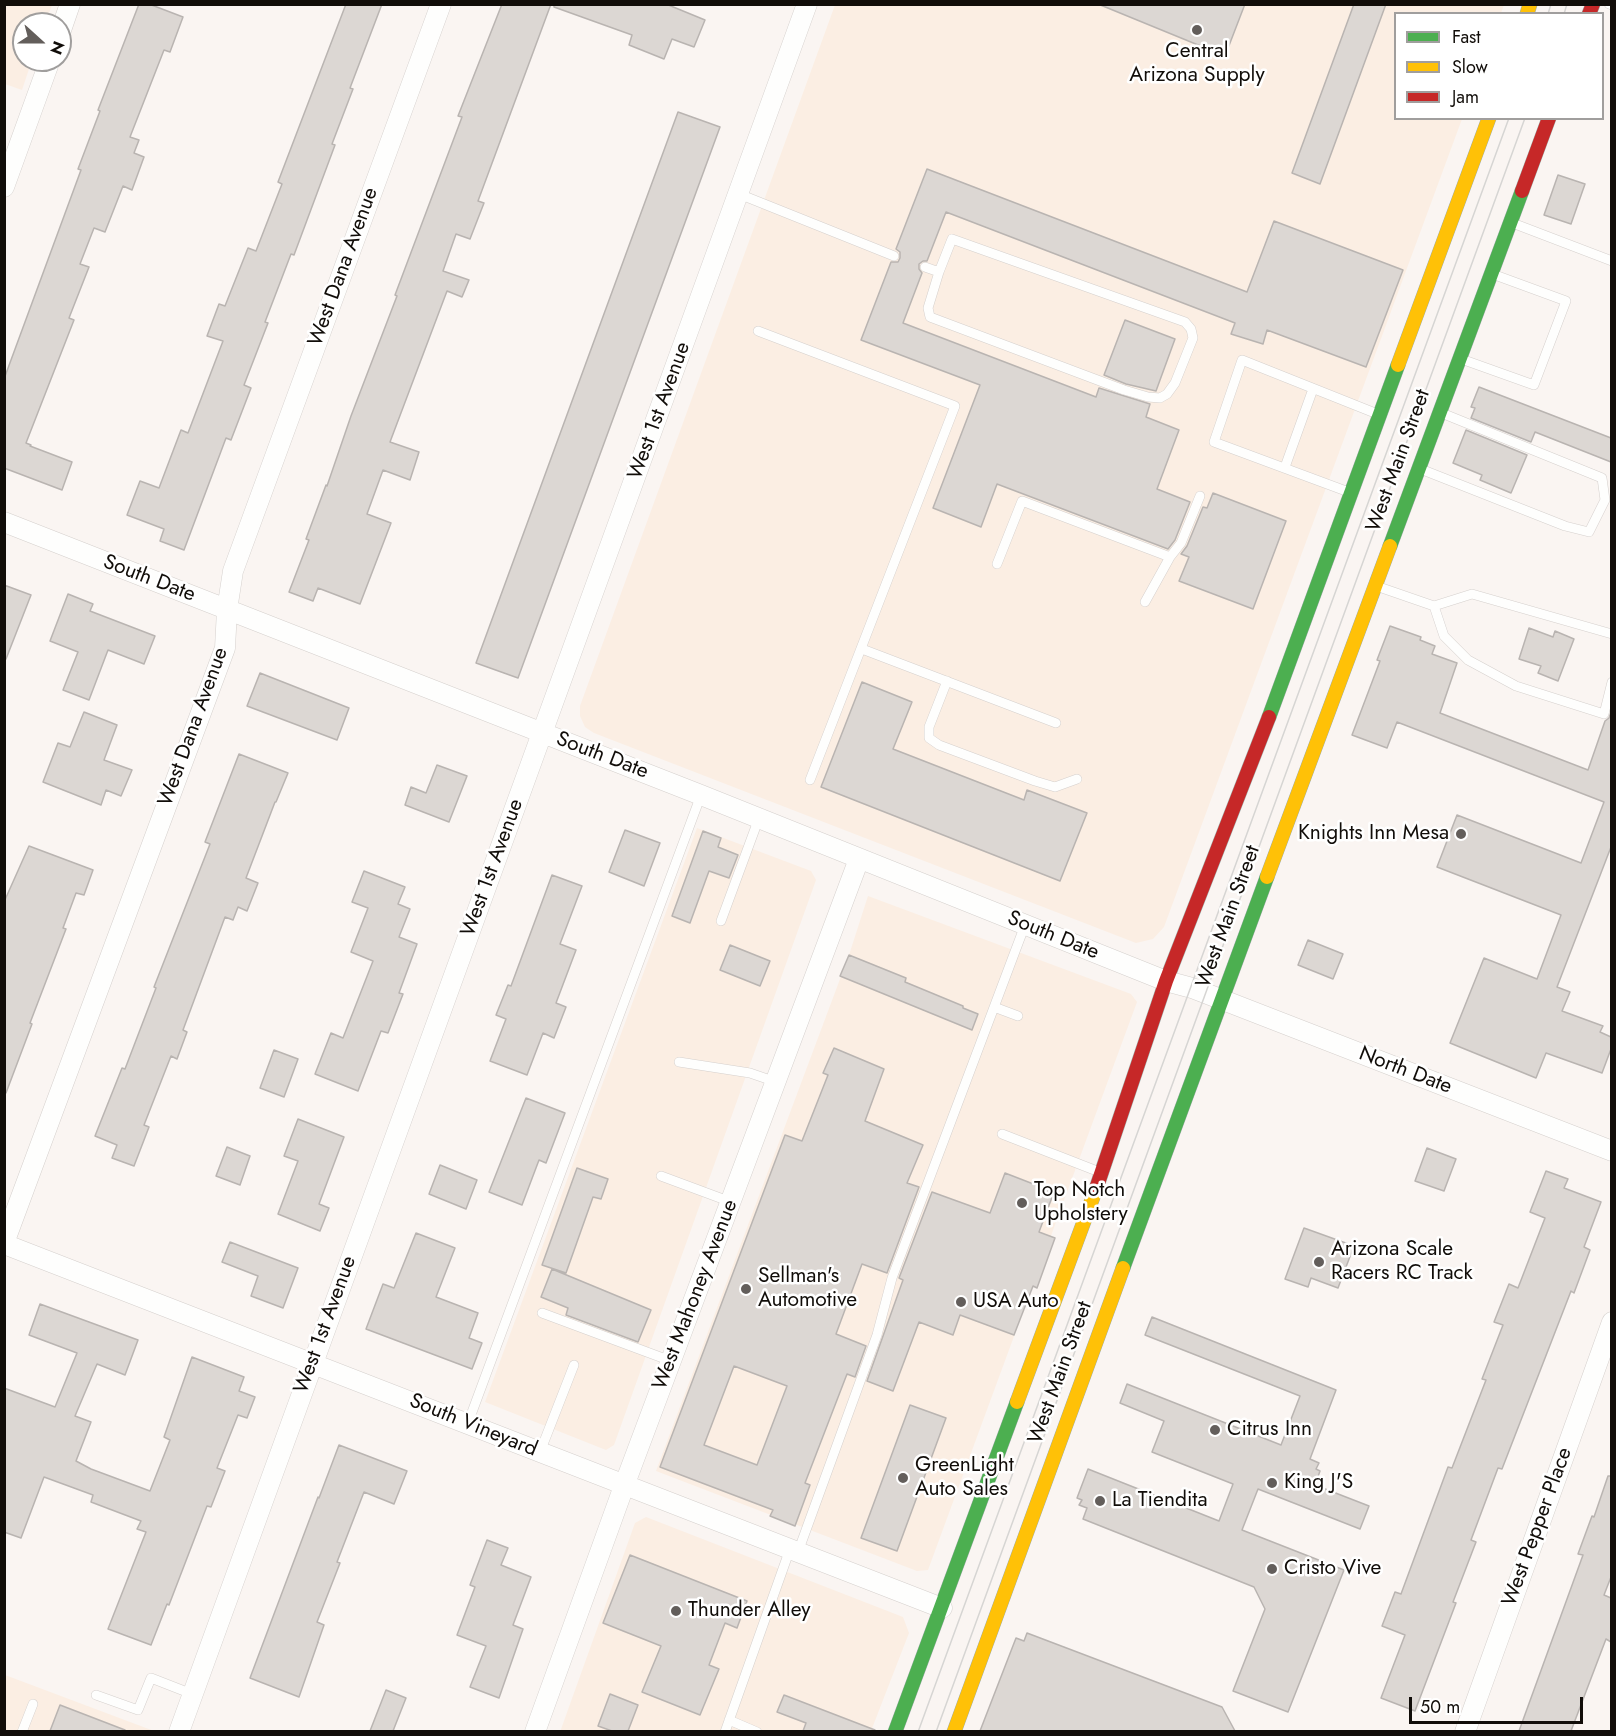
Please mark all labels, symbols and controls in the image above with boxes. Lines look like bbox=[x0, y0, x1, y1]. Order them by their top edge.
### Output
north arrow bbox=[12, 12, 72, 72]
legend bbox=[1394, 12, 1604, 120]
marker: Central Arizona Supply bbox=[1190, 23, 1204, 37]
text: Fast bbox=[1452, 24, 1481, 50]
text: N bbox=[44, 38, 70, 58]
place label: Central Arizona Supply bbox=[1129, 39, 1265, 89]
text: Slow bbox=[1452, 54, 1488, 80]
text: Jam bbox=[1452, 84, 1479, 110]
street label: West Dana Avenue bbox=[304, 184, 384, 350]
street label: West 1st Avenue bbox=[623, 339, 697, 483]
street label: West Main Street bbox=[1362, 386, 1436, 536]
street label: South Date bbox=[99, 550, 199, 608]
street label: West Dana Avenue bbox=[154, 644, 234, 810]
street label: South Date bbox=[552, 727, 652, 785]
street label: West 1st Avenue bbox=[456, 796, 530, 940]
place label: Knights Inn Mesa bbox=[1298, 821, 1449, 847]
marker: Knights Inn Mesa bbox=[1454, 827, 1468, 841]
street label: West Main Street bbox=[1192, 842, 1266, 992]
street label: South Date bbox=[1003, 906, 1103, 966]
street label: North Date bbox=[1355, 1042, 1455, 1100]
place label: Top Notch Upholstery bbox=[1034, 1178, 1128, 1228]
street label: West Mahoney Avenue bbox=[648, 1196, 744, 1394]
marker: Top Notch Upholstery bbox=[1015, 1196, 1029, 1210]
place label: Arizona Scale Racers RC Track bbox=[1331, 1237, 1473, 1287]
street label: West 1st Avenue bbox=[289, 1253, 363, 1397]
marker: Arizona Scale Racers RC Track bbox=[1312, 1255, 1326, 1269]
place label: Sellman's Automotive bbox=[758, 1264, 857, 1314]
marker: Sellman's Automotive bbox=[739, 1282, 753, 1296]
place label: USA Auto bbox=[973, 1289, 1059, 1315]
marker: USA Auto bbox=[954, 1295, 968, 1309]
street label: West Main Street bbox=[1024, 1298, 1098, 1448]
street label: South Vineyard bbox=[405, 1389, 541, 1463]
place label: Citrus Inn bbox=[1227, 1417, 1312, 1443]
marker: Citrus Inn bbox=[1208, 1423, 1222, 1437]
street label: West Pepper Place bbox=[1498, 1444, 1578, 1610]
place label: GreenLight Auto Sales bbox=[915, 1453, 1014, 1503]
place label: King J'S bbox=[1284, 1470, 1353, 1496]
marker: GreenLight Auto Sales bbox=[896, 1471, 910, 1485]
marker: King J'S bbox=[1265, 1476, 1279, 1490]
place label: La Tiendita bbox=[1112, 1488, 1207, 1514]
marker: La Tiendita bbox=[1093, 1494, 1107, 1508]
place label: Cristo Vive bbox=[1284, 1556, 1381, 1582]
marker: Cristo Vive bbox=[1265, 1562, 1279, 1576]
place label: Thunder Alley bbox=[688, 1598, 810, 1624]
marker: Thunder Alley bbox=[669, 1604, 683, 1618]
scale bar bbox=[1412, 1685, 1586, 1723]
text: 50 m bbox=[1420, 1694, 1460, 1720]

